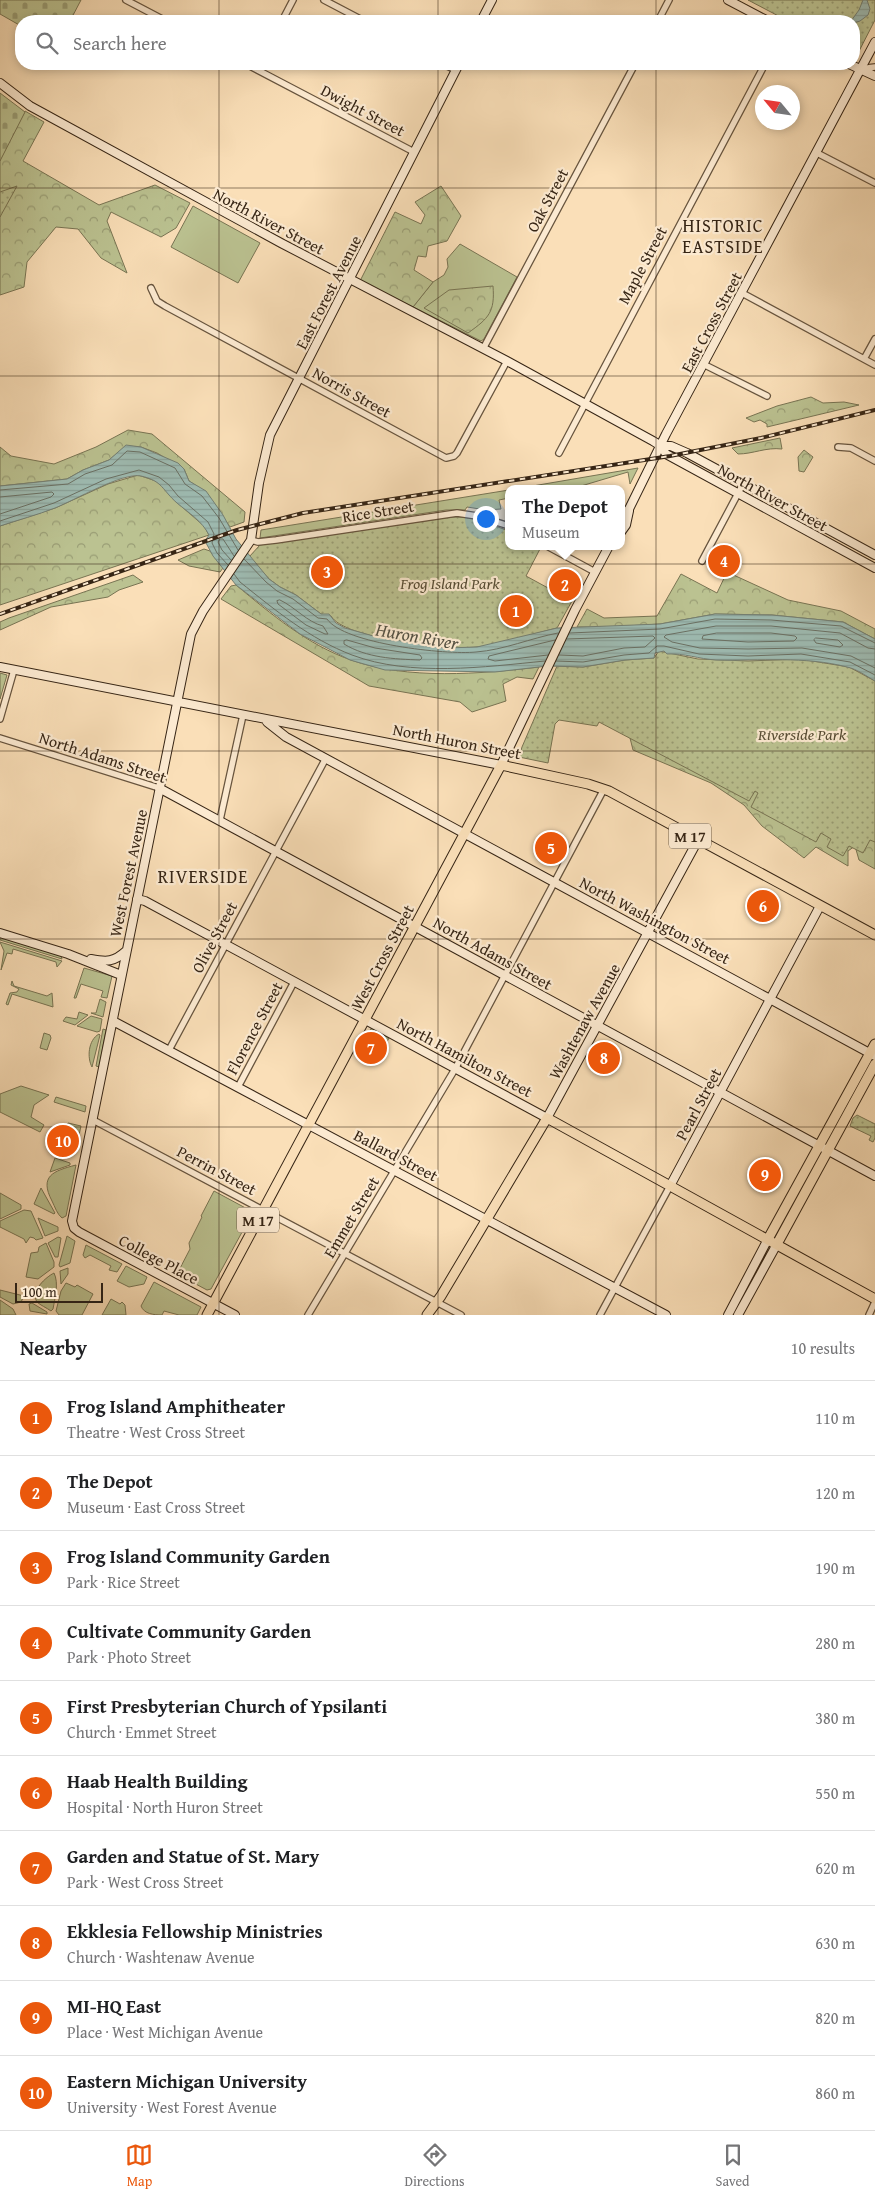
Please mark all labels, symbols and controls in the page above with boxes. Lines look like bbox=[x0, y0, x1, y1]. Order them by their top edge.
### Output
search box bbox=[15, 15, 860, 70]
icon: search bbox=[33, 29, 61, 57]
text: Search here bbox=[73, 29, 167, 57]
street label: Dwight Street bbox=[317, 78, 410, 142]
north arrow bbox=[755, 85, 800, 130]
street label: Oak Street bbox=[520, 163, 574, 236]
street label: North River Street bbox=[209, 182, 329, 261]
district label: HISTORIC EASTSIDE bbox=[682, 212, 764, 260]
street label: Maple Street bbox=[611, 221, 673, 308]
street label: East Forest Avenue bbox=[289, 231, 367, 353]
street label: East Cross Street bbox=[674, 267, 748, 377]
street label: Norris Street bbox=[308, 360, 396, 424]
street label: North River Street bbox=[713, 457, 833, 537]
popup bbox=[505, 485, 625, 550]
text: The Depot bbox=[522, 492, 608, 520]
street label: Rice Street bbox=[340, 493, 416, 529]
your location bbox=[473, 506, 499, 532]
text: Museum bbox=[522, 520, 579, 544]
pin: 4 bbox=[708, 542, 740, 580]
pin: 3 bbox=[311, 553, 343, 591]
pin: 2 bbox=[549, 566, 581, 604]
park label: Frog Island Park bbox=[399, 571, 500, 595]
pin: 1 bbox=[500, 592, 532, 630]
water label: Huron River bbox=[373, 615, 462, 657]
street label: North Huron Street bbox=[391, 717, 524, 765]
park label: Riverside Park bbox=[757, 722, 847, 746]
street label: North Adams Street bbox=[36, 725, 170, 789]
street label: West Forest Avenue bbox=[103, 807, 153, 939]
road number: M 17 bbox=[669, 824, 711, 848]
pin: 5 bbox=[535, 829, 567, 867]
district label: RIVERSIDE bbox=[158, 863, 248, 890]
street label: North Washington Street bbox=[575, 870, 735, 970]
pin: 6 bbox=[747, 887, 779, 925]
street label: Olive Street bbox=[185, 897, 243, 977]
street label: West Cross Street bbox=[344, 900, 420, 1014]
street label: North Adams Street bbox=[429, 910, 557, 996]
street label: Washtenaw Avenue bbox=[542, 959, 626, 1083]
street label: Florence Street bbox=[219, 977, 289, 1079]
street label: North Hamilton Street bbox=[393, 1011, 537, 1103]
pin: 7 bbox=[355, 1029, 387, 1067]
pin: 8 bbox=[588, 1039, 620, 1077]
street label: Pearl Street bbox=[669, 1063, 727, 1144]
pin: 10 bbox=[47, 1122, 79, 1160]
street label: Ballard Street bbox=[350, 1123, 443, 1187]
street label: Perrin Street bbox=[173, 1139, 261, 1201]
pin: 9 bbox=[749, 1156, 781, 1194]
street label: Emmet Street bbox=[317, 1171, 385, 1262]
road number: M 17 bbox=[237, 1208, 279, 1232]
street label: College Place bbox=[115, 1228, 203, 1290]
scale bar bbox=[15, 1280, 102, 1303]
text: 100 m bbox=[22, 1282, 57, 1302]
text: Nearby bbox=[20, 1332, 87, 1363]
text: 10 results bbox=[791, 1336, 855, 1360]
text: Frog Island Amphitheater bbox=[67, 1392, 285, 1420]
text: 1 bbox=[32, 1406, 40, 1430]
text: 110 m bbox=[815, 1406, 855, 1430]
text: Theatre · West Cross Street bbox=[67, 1420, 245, 1444]
text: The Depot bbox=[67, 1467, 153, 1495]
text: 2 bbox=[32, 1481, 40, 1505]
text: 120 m bbox=[815, 1481, 855, 1505]
text: Museum · East Cross Street bbox=[67, 1495, 245, 1519]
text: Frog Island Community Garden bbox=[67, 1542, 330, 1570]
text: 3 bbox=[32, 1556, 40, 1580]
text: 190 m bbox=[815, 1556, 855, 1580]
text: Park · Rice Street bbox=[67, 1570, 180, 1594]
text: Cultivate Community Garden bbox=[67, 1617, 311, 1645]
text: 4 bbox=[32, 1631, 40, 1655]
text: 280 m bbox=[815, 1631, 855, 1655]
text: Park · Photo Street bbox=[67, 1645, 191, 1669]
text: First Presbyterian Church of Ypsilanti bbox=[67, 1692, 387, 1720]
text: 5 bbox=[32, 1706, 40, 1730]
text: 380 m bbox=[815, 1706, 855, 1730]
text: Church · Emmet Street bbox=[67, 1720, 217, 1744]
text: Haab Health Building bbox=[67, 1767, 247, 1795]
text: 6 bbox=[32, 1781, 40, 1805]
text: 550 m bbox=[815, 1781, 855, 1805]
text: Hospital · North Huron Street bbox=[67, 1795, 263, 1819]
text: Garden and Statue of St. Mary bbox=[67, 1842, 319, 1870]
text: 7 bbox=[32, 1856, 40, 1880]
text: 620 m bbox=[815, 1856, 855, 1880]
text: Park · West Cross Street bbox=[67, 1870, 224, 1894]
text: Ekklesia Fellowship Ministries bbox=[67, 1917, 323, 1945]
text: 8 bbox=[32, 1931, 40, 1955]
text: 630 m bbox=[815, 1931, 855, 1955]
text: Church · Washtenaw Avenue bbox=[67, 1945, 255, 1969]
text: MI-HQ East bbox=[67, 1992, 161, 2020]
text: 9 bbox=[32, 2006, 40, 2030]
text: 820 m bbox=[815, 2006, 855, 2030]
text: Place · West Michigan Avenue bbox=[67, 2020, 263, 2044]
text: Eastern Michigan University bbox=[67, 2067, 307, 2095]
text: 10 bbox=[28, 2081, 44, 2105]
text: 860 m bbox=[815, 2081, 855, 2105]
text: University · West Forest Avenue bbox=[67, 2095, 277, 2119]
tab: Map bbox=[125, 2141, 153, 2191]
tab: Directions bbox=[404, 2141, 465, 2191]
tab: Saved bbox=[716, 2141, 750, 2191]

